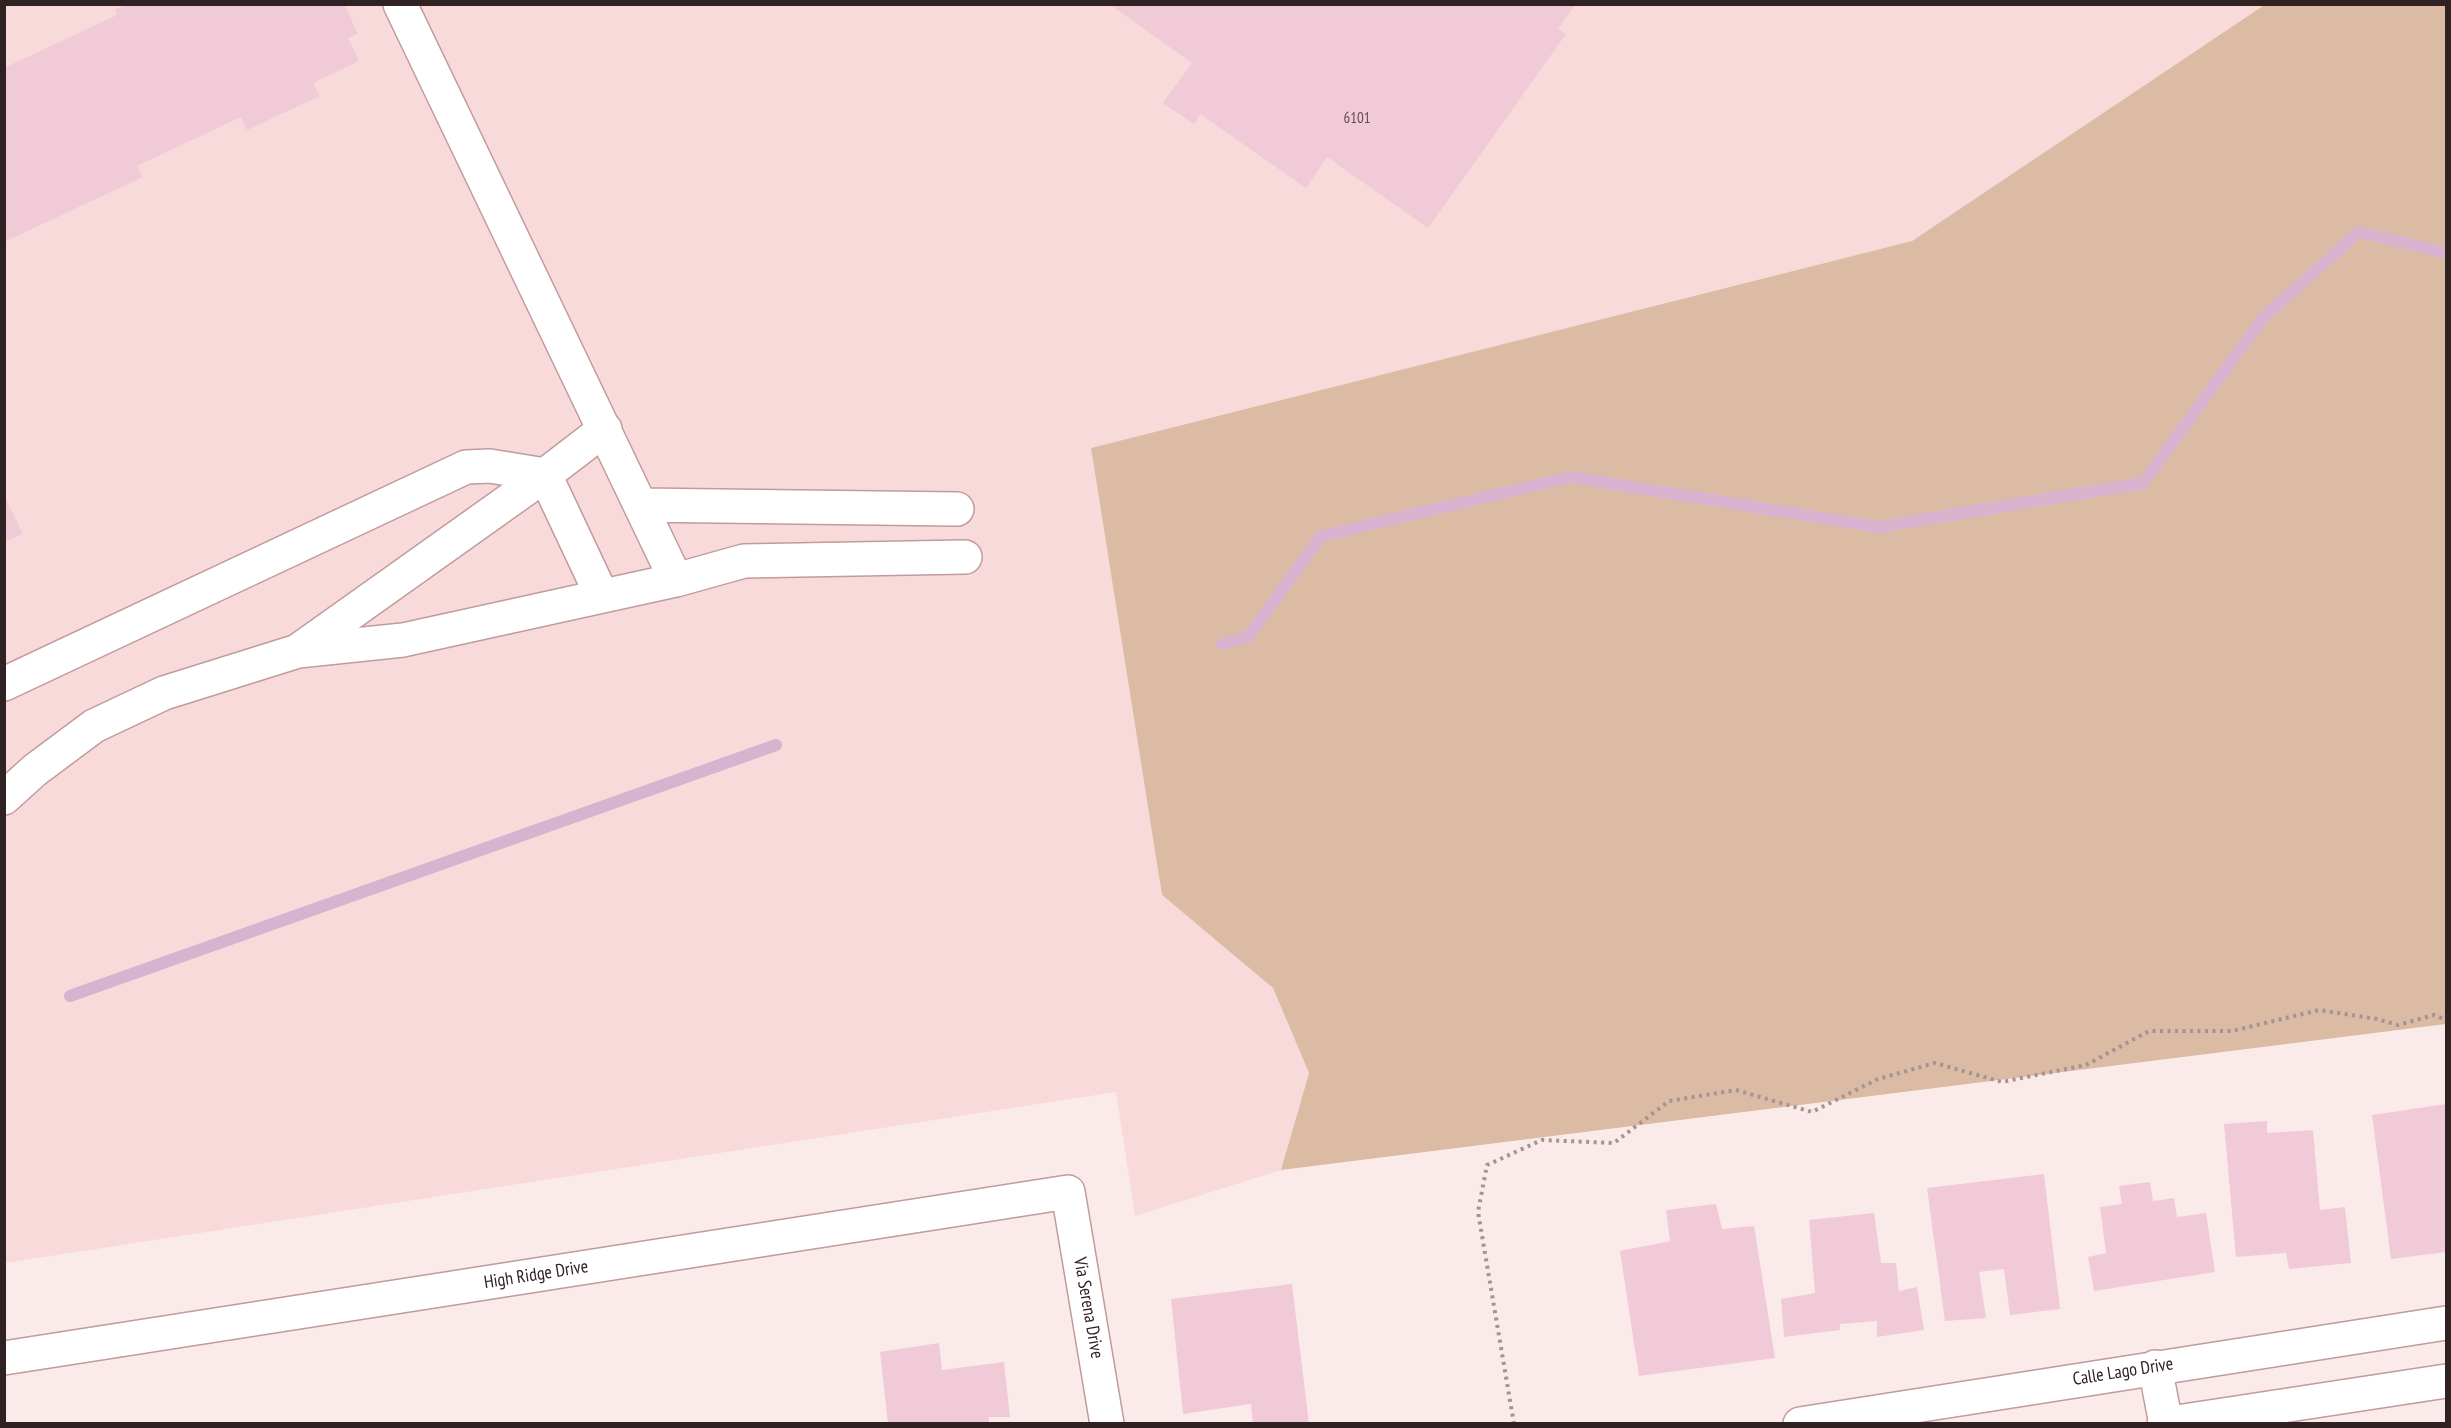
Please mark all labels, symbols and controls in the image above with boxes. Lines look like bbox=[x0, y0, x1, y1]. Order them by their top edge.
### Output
house number: 6101 bbox=[1344, 110, 1370, 128]
street label: High Ridge Drive bbox=[482, 1256, 590, 1294]
street label: Via Serena Drive bbox=[1068, 1256, 1108, 1360]
street label: Calle Lago Drive bbox=[2071, 1353, 2175, 1391]

